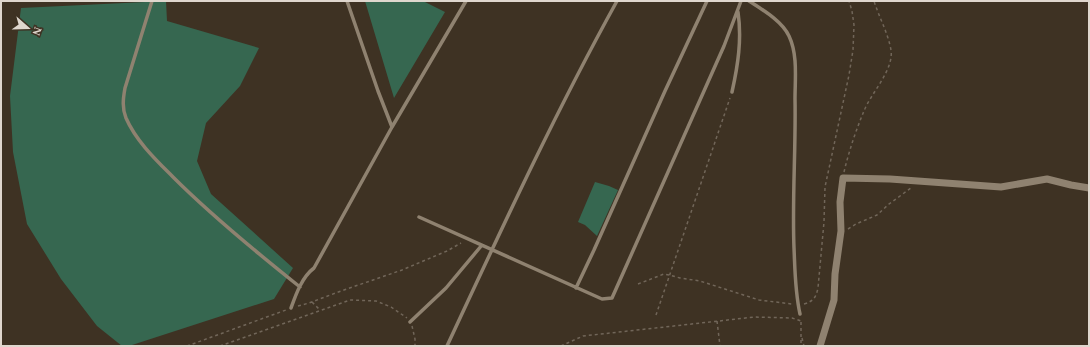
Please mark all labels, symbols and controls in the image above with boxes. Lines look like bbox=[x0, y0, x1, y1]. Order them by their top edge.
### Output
north arrow bbox=[8, 8, 48, 48]
text: N bbox=[30, 26, 44, 37]

